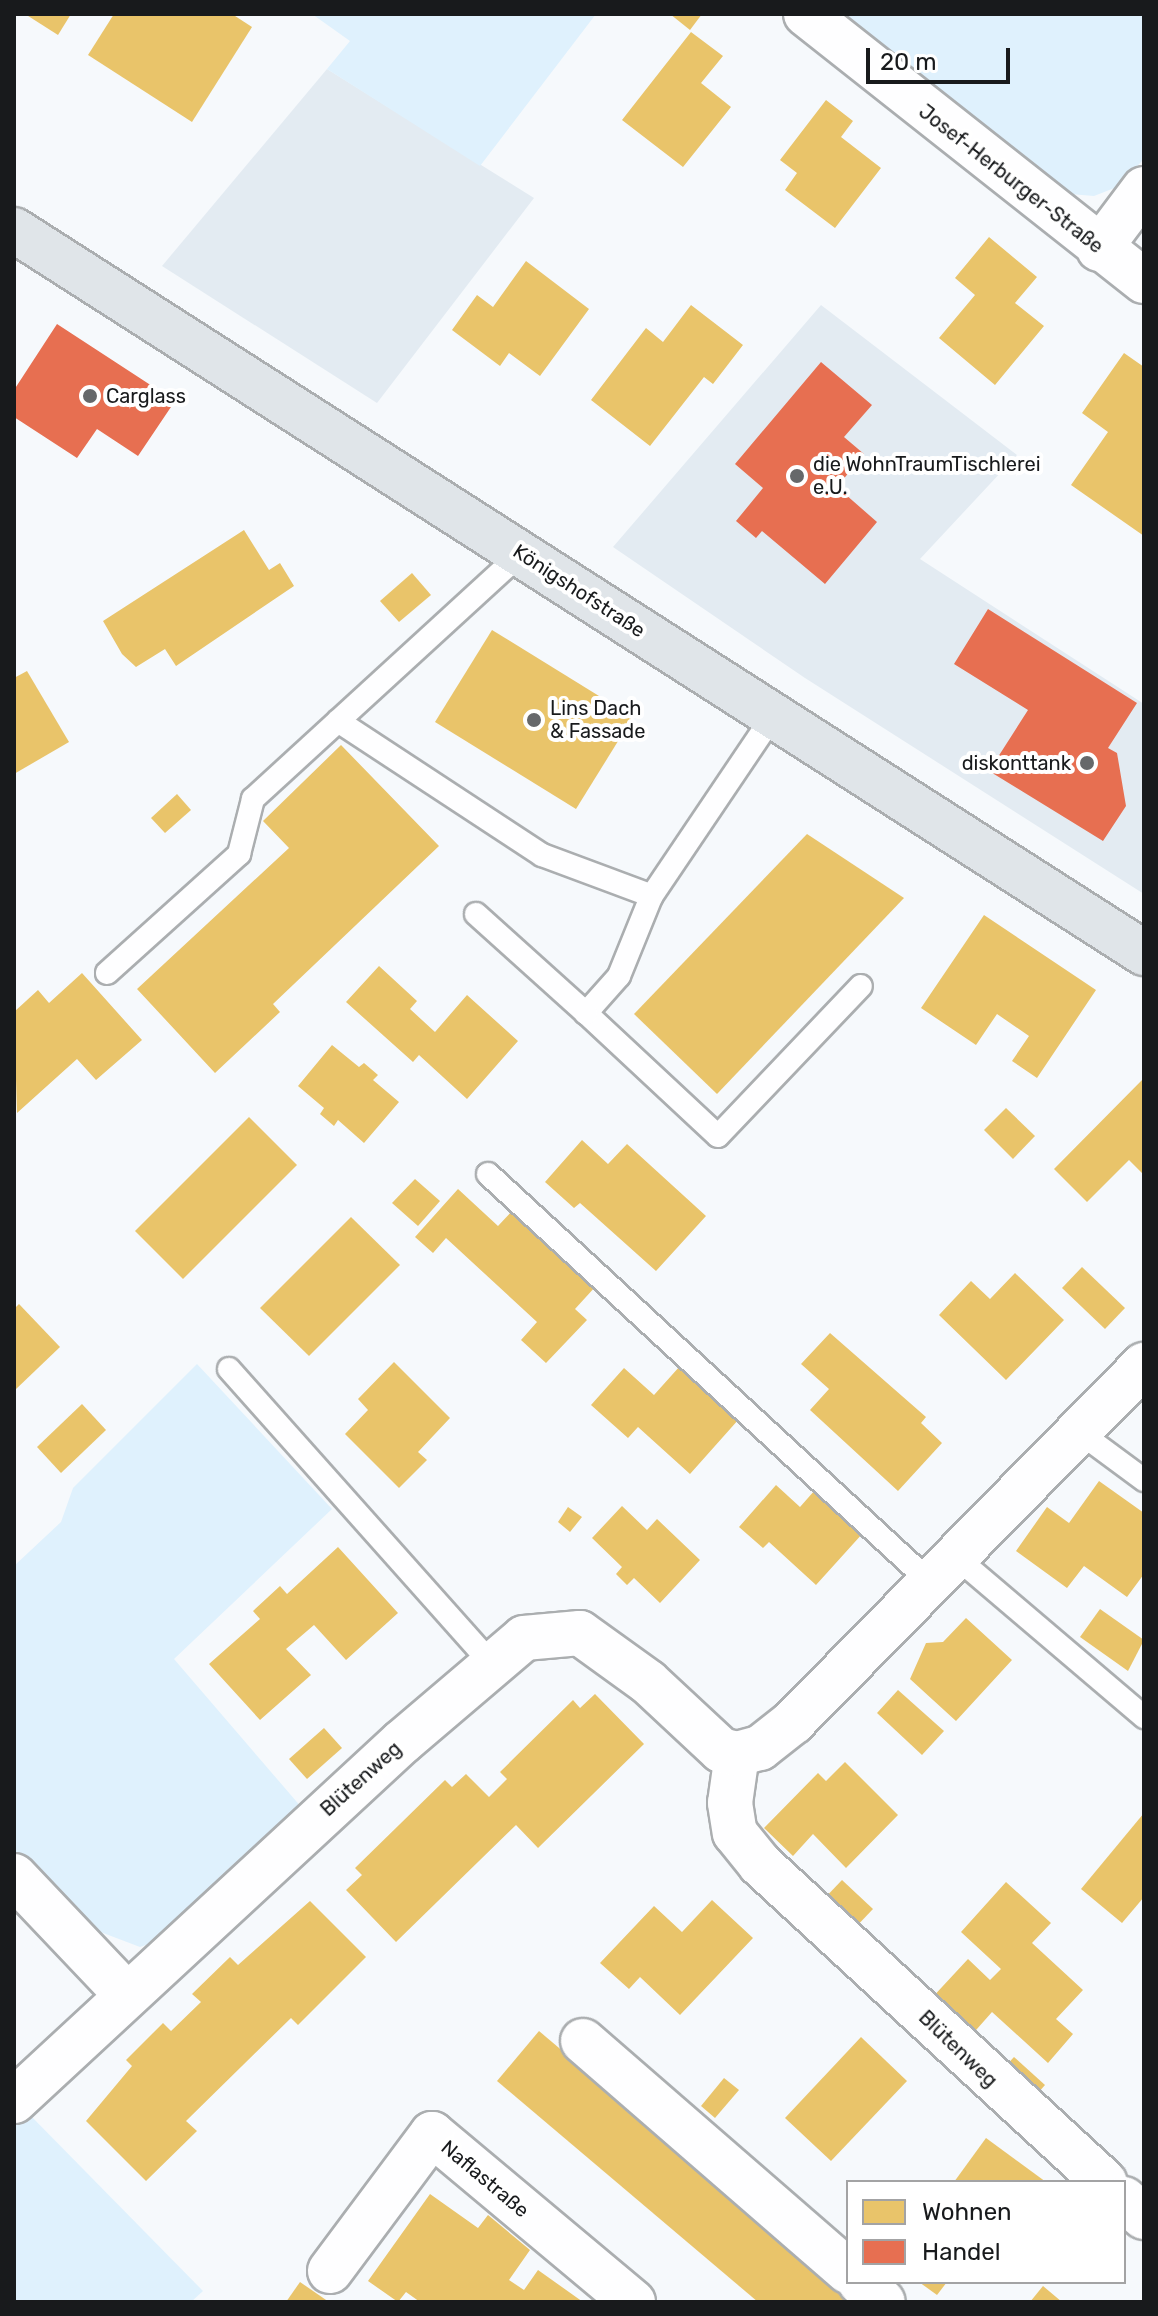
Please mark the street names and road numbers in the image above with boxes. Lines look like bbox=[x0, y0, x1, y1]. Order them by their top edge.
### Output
street label: Josef-Herburger-Straße bbox=[914, 100, 1108, 258]
street label: Königshofstraße bbox=[508, 539, 650, 643]
street label: Blütenweg bbox=[316, 1737, 406, 1821]
street label: Blütenweg bbox=[914, 2006, 1002, 2092]
street label: Naflastraße bbox=[436, 2135, 534, 2223]

